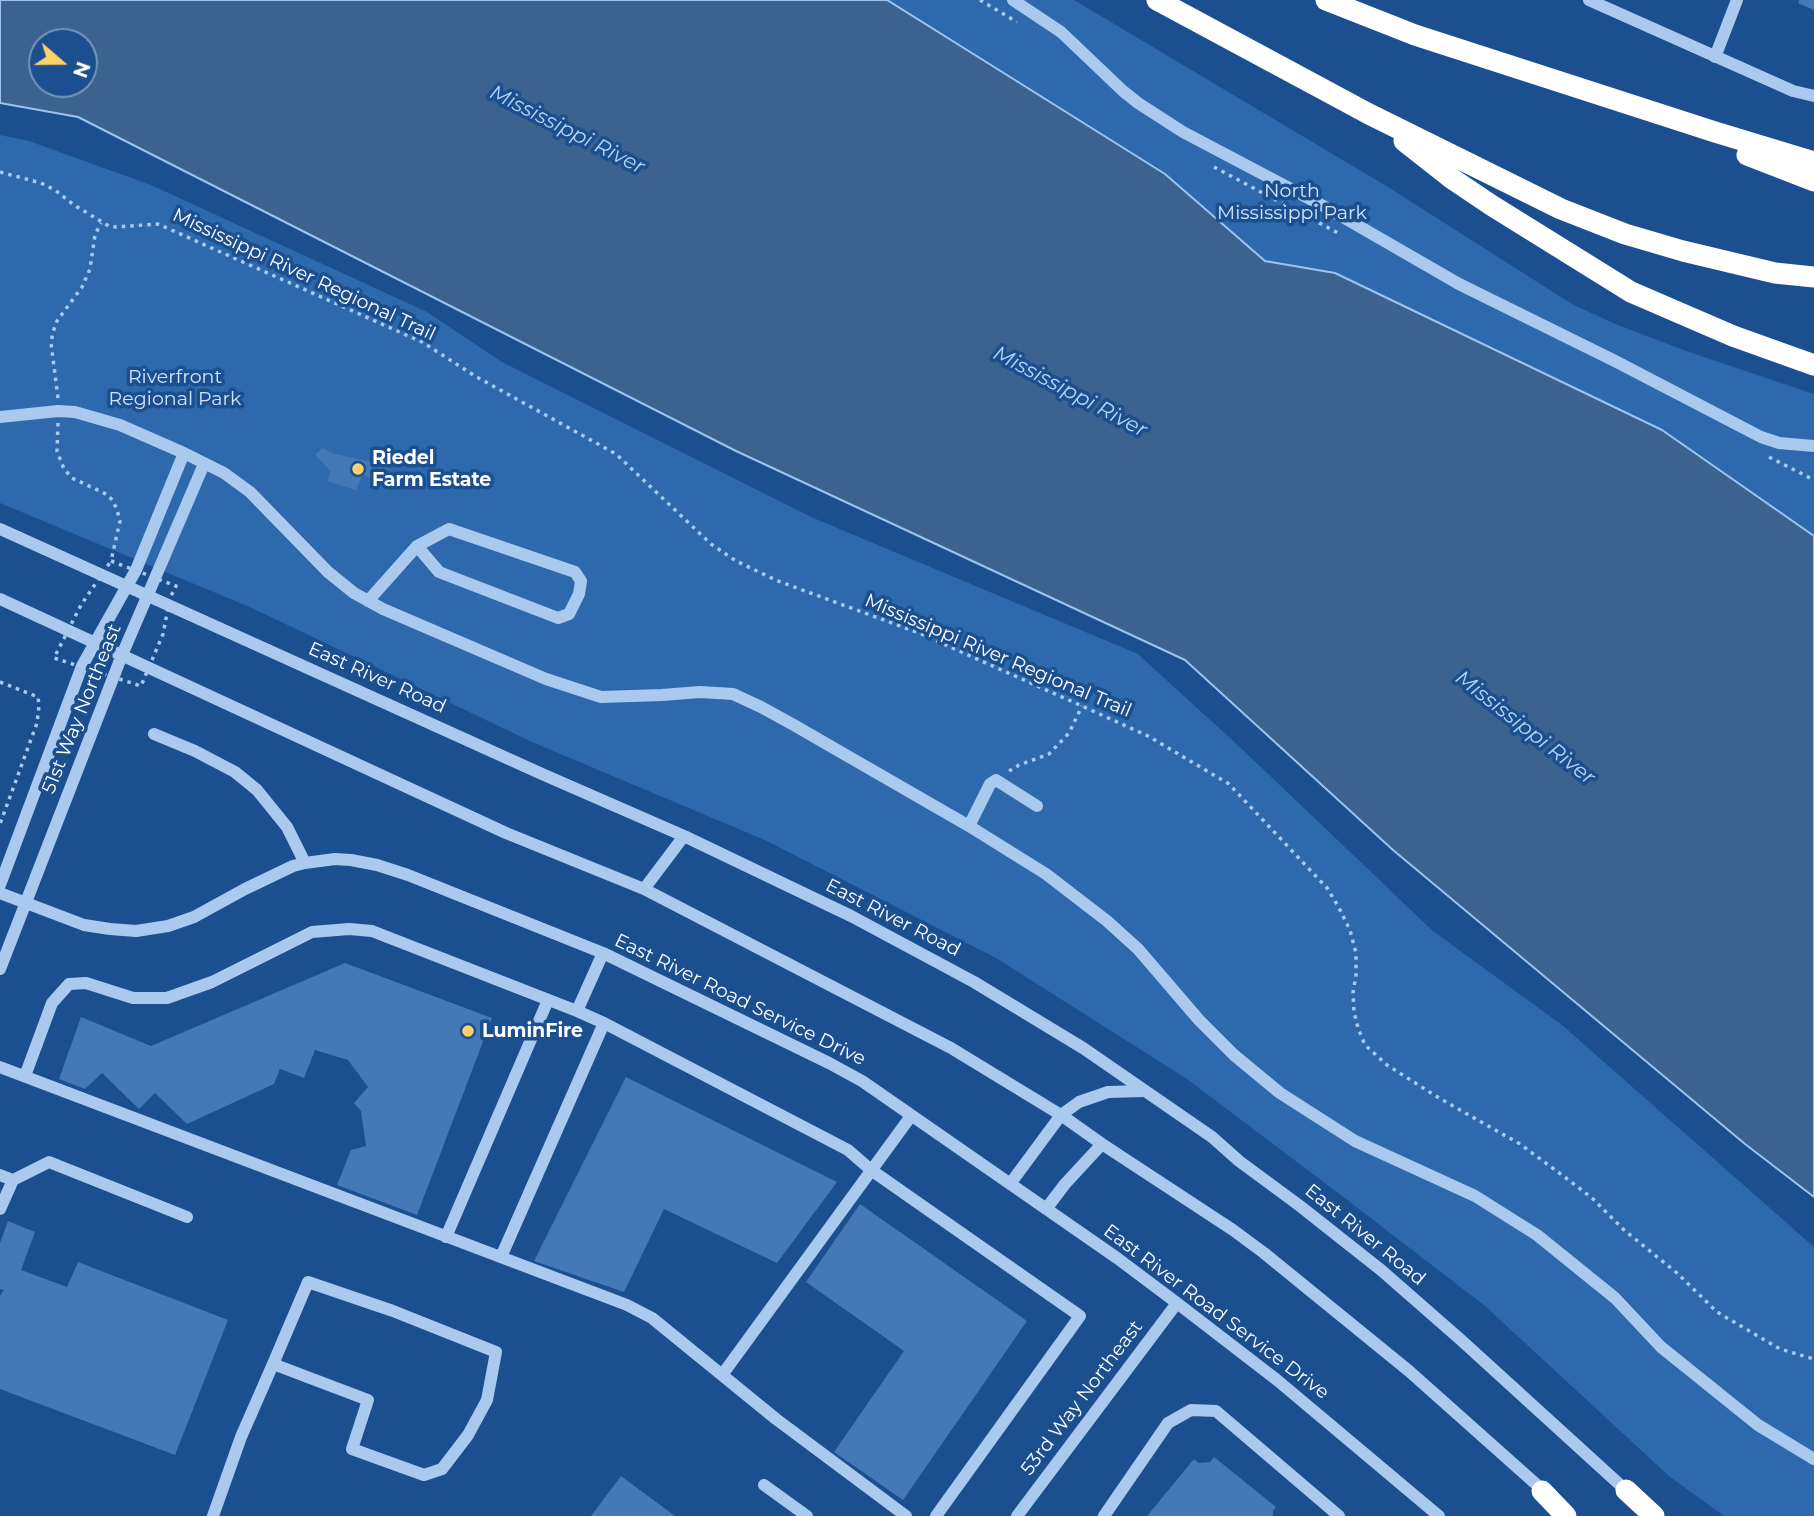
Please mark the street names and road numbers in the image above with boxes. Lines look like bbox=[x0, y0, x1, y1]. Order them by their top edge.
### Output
street label: Mississippi River Regional Trail bbox=[169, 204, 439, 346]
street label: Mississippi River Regional Trail bbox=[861, 589, 1135, 723]
street label: 51st Way Northeast bbox=[38, 621, 126, 797]
street label: East River Road bbox=[305, 637, 449, 719]
street label: East River Road bbox=[822, 874, 964, 962]
street label: East River Road Service Drive bbox=[611, 929, 869, 1071]
street label: East River Road bbox=[1300, 1179, 1430, 1291]
street label: East River Road Service Drive bbox=[1099, 1220, 1333, 1404]
street label: 53rd Way Northeast bbox=[1016, 1316, 1148, 1480]

